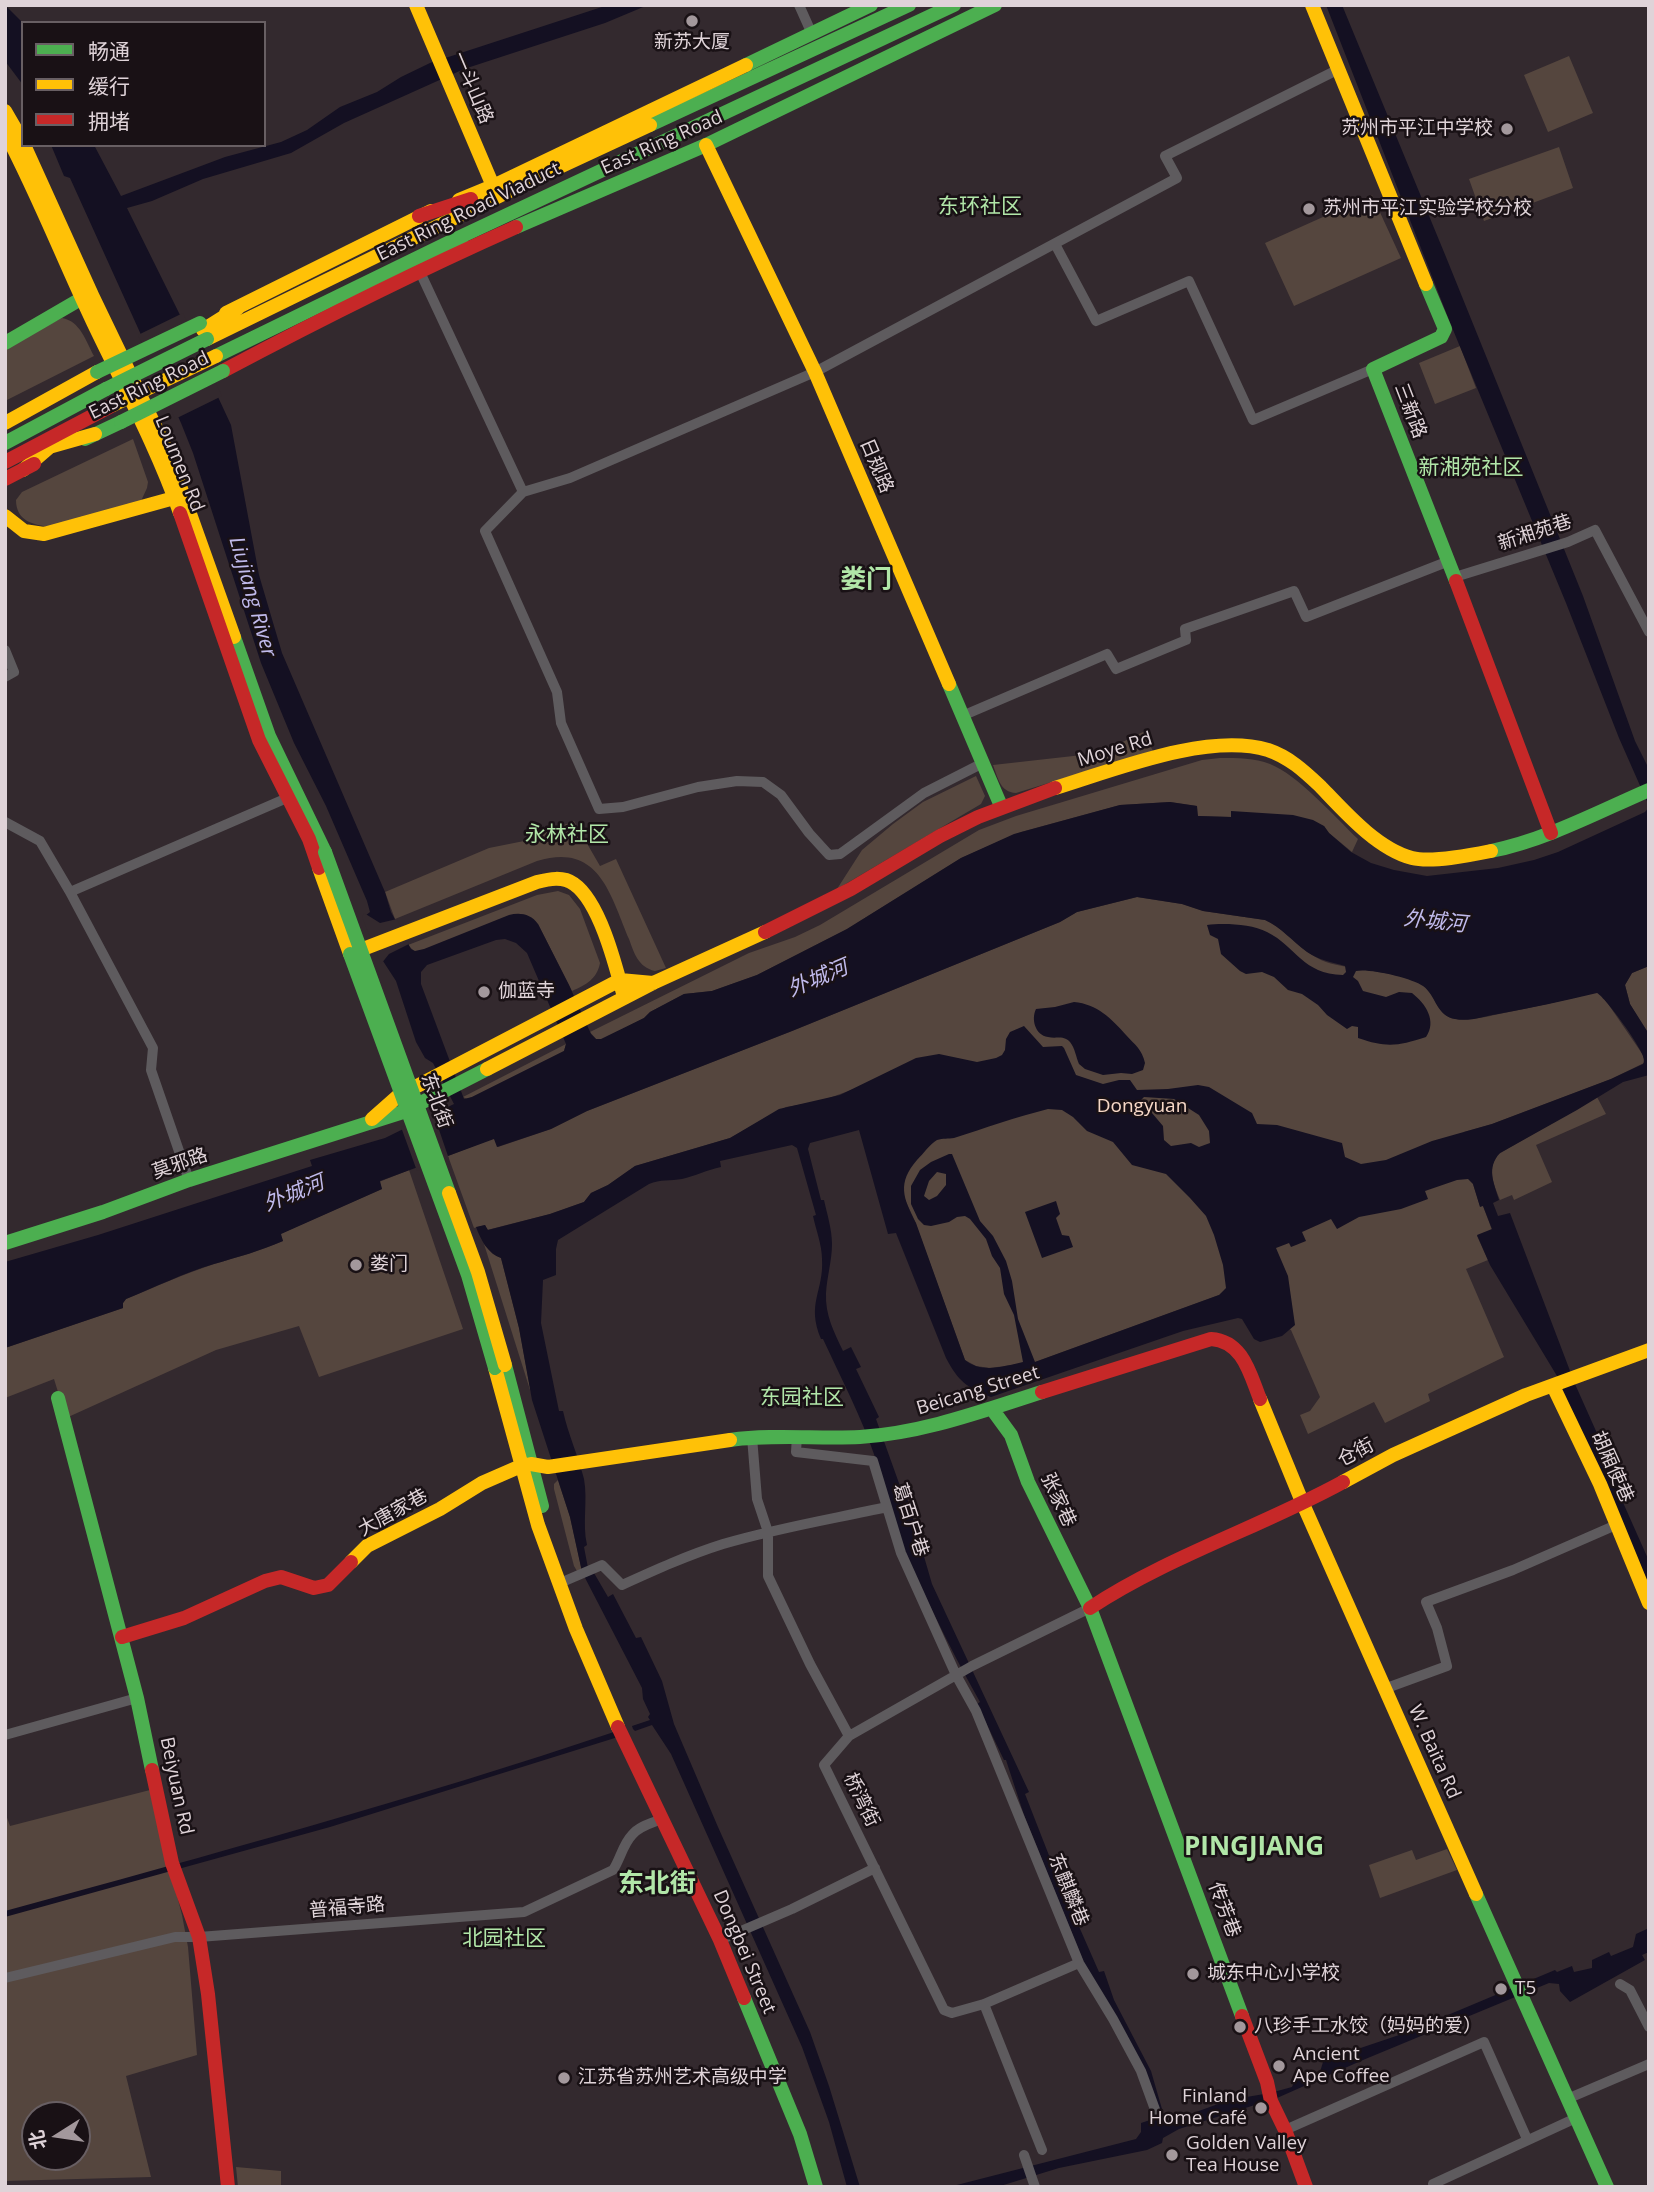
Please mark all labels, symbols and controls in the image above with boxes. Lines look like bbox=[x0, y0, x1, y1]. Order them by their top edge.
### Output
marker: 新苏大厦 bbox=[684, 13, 700, 29]
legend bbox=[21, 21, 266, 147]
place label: 新苏大厦 bbox=[654, 32, 730, 54]
text: 畅通 bbox=[88, 37, 130, 65]
street label: 一斗山路 bbox=[447, 49, 497, 127]
text: 缓行 bbox=[88, 72, 130, 100]
street label: East Ring Road bbox=[598, 106, 726, 180]
text: 拥堵 bbox=[88, 107, 130, 135]
place label: 苏州市平江中学校 bbox=[1341, 118, 1493, 140]
marker: 苏州市平江中学校 bbox=[1499, 121, 1515, 137]
street label: East Ring Road Viaduct bbox=[373, 158, 565, 266]
district label: 东环社区 bbox=[938, 194, 1022, 220]
place label: 苏州市平江实验学校分校 bbox=[1323, 198, 1532, 220]
marker: 苏州市平江实验学校分校 bbox=[1301, 201, 1317, 217]
street label: East Ring Road bbox=[85, 347, 213, 425]
street label: 三新路 bbox=[1389, 380, 1431, 442]
street label: Loumen Rd bbox=[149, 413, 209, 515]
street label: 日规路 bbox=[854, 435, 898, 497]
district label: 新湘苑社区 bbox=[1419, 455, 1523, 481]
street label: 新湘苑巷 bbox=[1495, 510, 1575, 556]
water label: Liujiang River bbox=[223, 534, 281, 660]
district label: 娄门 bbox=[840, 565, 892, 597]
street label: Moye Rd bbox=[1075, 728, 1155, 772]
district label: 永林社区 bbox=[525, 822, 609, 848]
water label: 外城河 bbox=[1402, 906, 1468, 938]
water label: 外城河 bbox=[784, 955, 852, 1003]
place label: 伽蓝寺 bbox=[498, 981, 555, 1003]
marker: 伽蓝寺 bbox=[476, 984, 492, 1000]
street label: 东北街 bbox=[416, 1070, 456, 1132]
park label: Dongyuan bbox=[1097, 1096, 1187, 1118]
street label: 莫邪路 bbox=[149, 1144, 211, 1184]
water label: 外城河 bbox=[260, 1171, 328, 1217]
place label: 娄门 bbox=[370, 1254, 408, 1276]
marker: 娄门 bbox=[348, 1257, 364, 1273]
street label: Beicang Street bbox=[914, 1361, 1042, 1421]
district label: 东园社区 bbox=[760, 1385, 844, 1411]
street label: 胡厢使巷 bbox=[1586, 1428, 1638, 1506]
street label: 仓街 bbox=[1334, 1434, 1378, 1472]
street label: 张家巷 bbox=[1036, 1469, 1080, 1531]
street label: 葛百户巷 bbox=[887, 1480, 933, 1560]
street label: 大唐家巷 bbox=[354, 1485, 432, 1541]
street label: W. Baita Rd bbox=[1403, 1701, 1465, 1803]
street label: Beiyuan Rd bbox=[155, 1735, 197, 1837]
street label: 桥湾街 bbox=[838, 1769, 884, 1831]
district label: PINGJIANG bbox=[1176, 1832, 1332, 1864]
street label: 东麒麟巷 bbox=[1043, 1850, 1093, 1930]
district label: 东北街 bbox=[618, 1869, 696, 1901]
street label: 传芳巷 bbox=[1203, 1879, 1245, 1941]
street label: Dongbei Street bbox=[708, 1887, 780, 2017]
street label: 普福寺路 bbox=[308, 1893, 386, 1923]
district label: 北园社区 bbox=[462, 1926, 546, 1952]
place label: 城东中心小学校 bbox=[1207, 1963, 1340, 1985]
marker: 城东中心小学校 bbox=[1185, 1966, 1201, 1982]
place label: T5 bbox=[1515, 1978, 1536, 2000]
marker: T5 bbox=[1493, 1981, 1509, 1997]
place label: 八珍手工水饺（妈妈的爱） bbox=[1254, 2016, 1482, 2038]
marker: 八珍手工水饺（妈妈的爱） bbox=[1232, 2019, 1248, 2035]
place label: Ancient Ape Coffee bbox=[1293, 2044, 1390, 2088]
marker: Ancient Ape Coffee bbox=[1271, 2058, 1287, 2074]
place label: 江苏省苏州艺术高级中学 bbox=[578, 2067, 787, 2089]
marker: 江苏省苏州艺术高级中学 bbox=[556, 2070, 572, 2086]
place label: Finland Home Café bbox=[1149, 2086, 1247, 2130]
marker: Finland Home Café bbox=[1253, 2100, 1269, 2116]
north arrow bbox=[21, 2101, 91, 2171]
text: 北 bbox=[23, 2128, 52, 2152]
place label: Golden Valley Tea House bbox=[1186, 2133, 1307, 2177]
marker: Golden Valley Tea House bbox=[1164, 2147, 1180, 2163]

